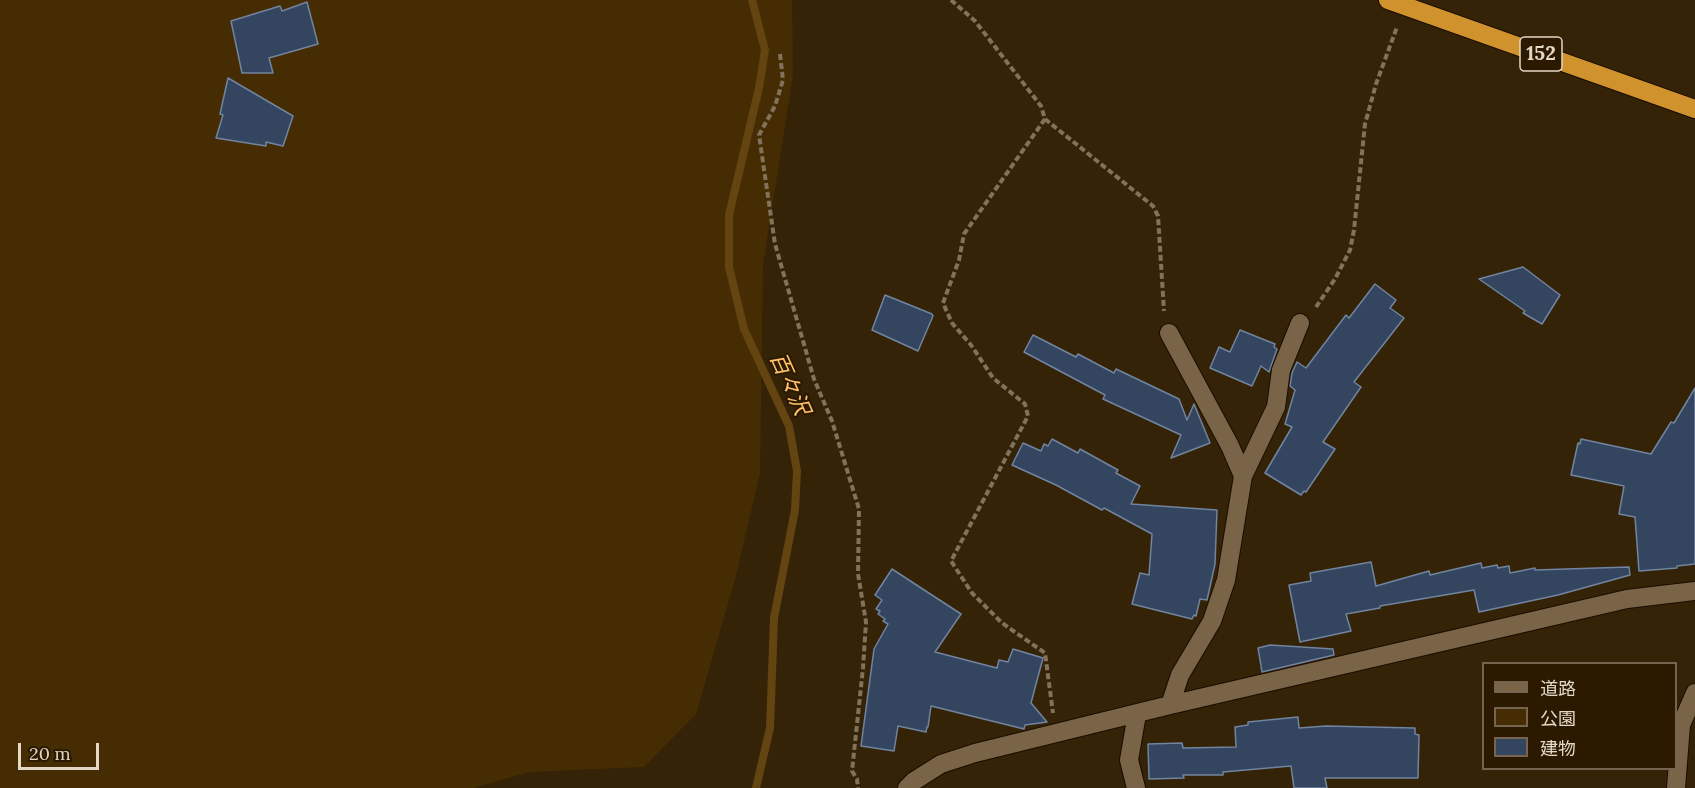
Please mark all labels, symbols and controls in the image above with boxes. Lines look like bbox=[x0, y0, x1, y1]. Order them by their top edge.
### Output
road number: 152 bbox=[1520, 37, 1562, 71]
water label: 百々沢 bbox=[764, 348, 814, 420]
legend bbox=[1482, 662, 1677, 770]
text: 道路 bbox=[1540, 677, 1576, 700]
text: 公園 bbox=[1540, 707, 1576, 730]
scale bar bbox=[21, 731, 102, 769]
text: 建物 bbox=[1540, 737, 1576, 760]
text: 20 m bbox=[29, 742, 71, 765]

